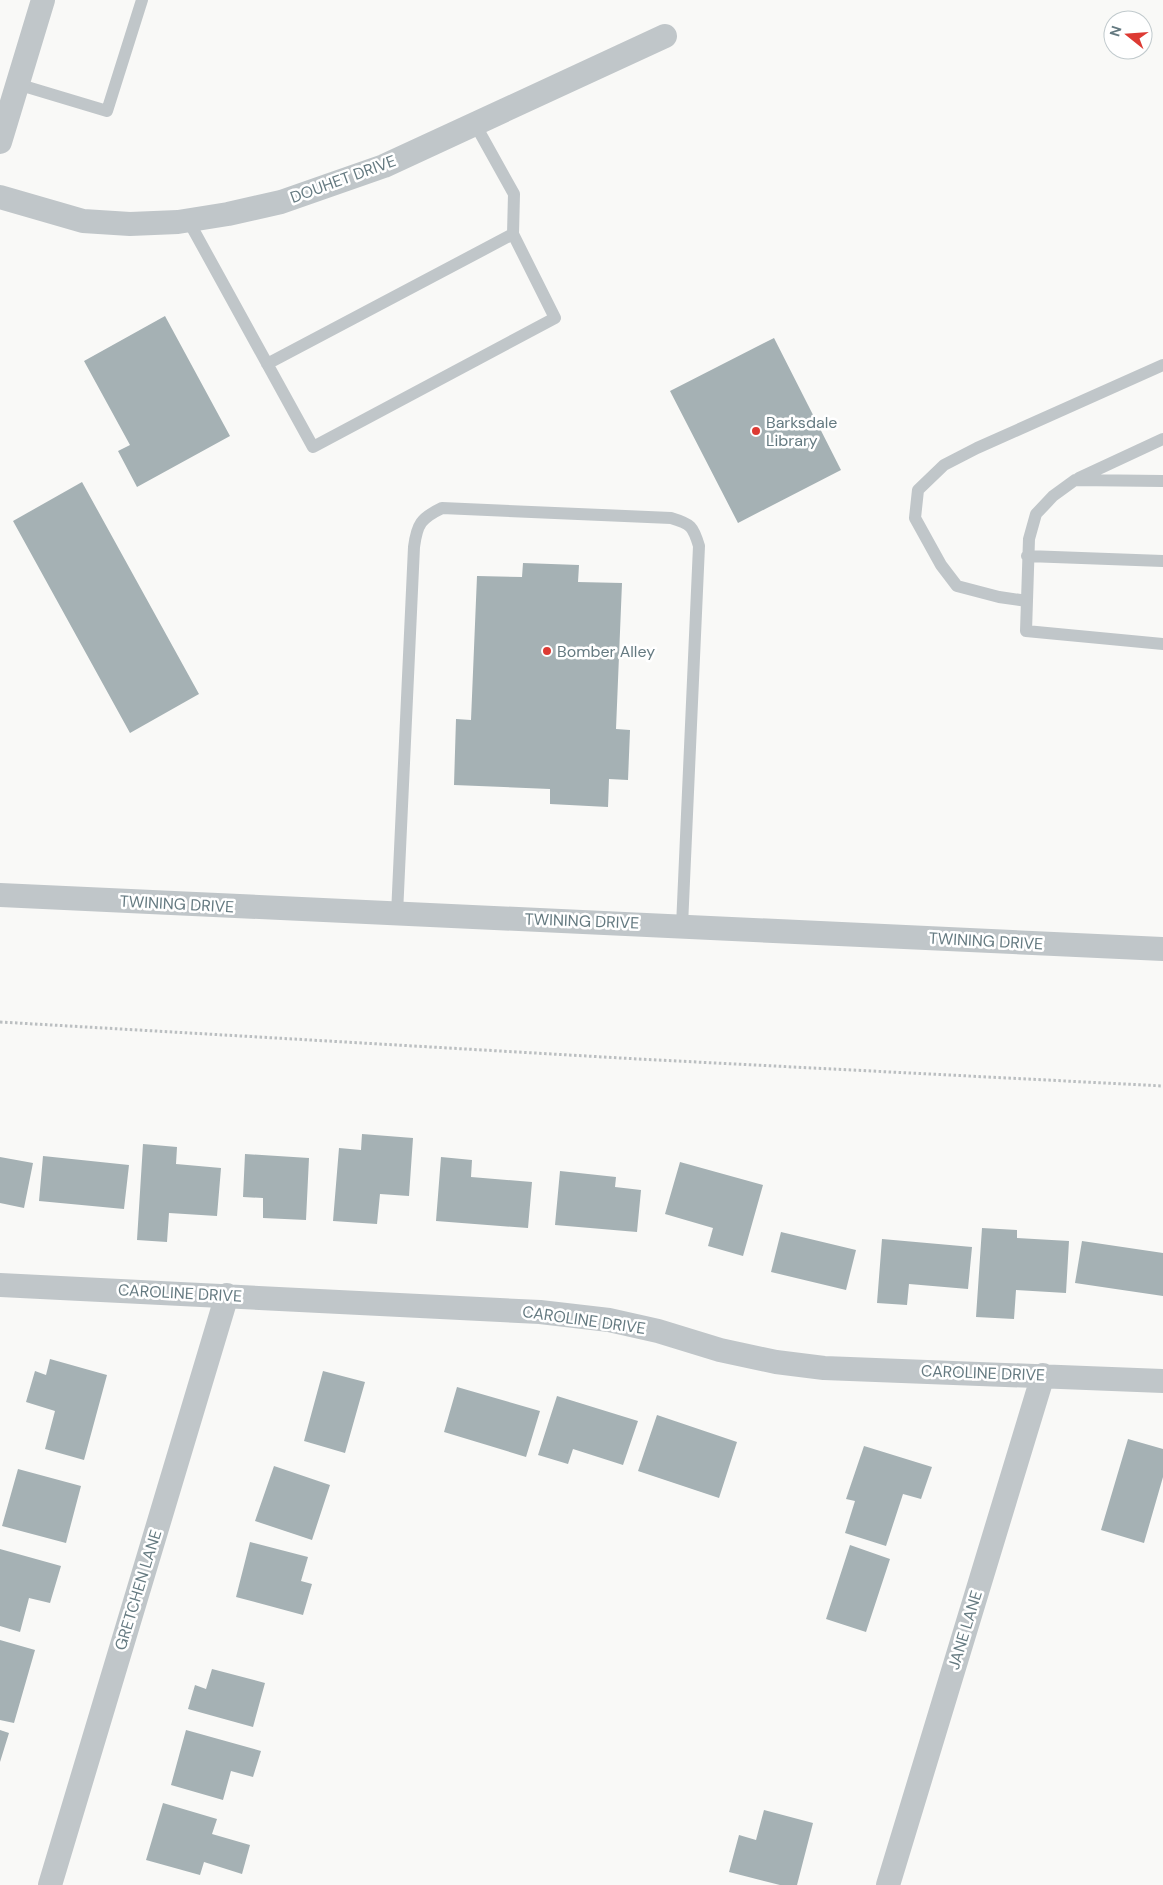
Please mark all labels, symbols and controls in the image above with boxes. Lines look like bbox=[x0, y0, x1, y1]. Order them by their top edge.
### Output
north arrow bbox=[1103, 10, 1153, 60]
text: N bbox=[1105, 24, 1126, 39]
street label: DOUHET DRIVE bbox=[287, 150, 399, 208]
place label: Barksdale Library bbox=[766, 412, 837, 451]
marker: Barksdale Library bbox=[750, 425, 762, 437]
place label: Bomber Alley bbox=[557, 641, 655, 662]
marker: Bomber Alley bbox=[541, 645, 553, 657]
street label: TWINING DRIVE bbox=[119, 891, 235, 917]
street label: TWINING DRIVE bbox=[524, 909, 640, 933]
street label: TWINING DRIVE bbox=[928, 928, 1044, 954]
street label: CAROLINE DRIVE bbox=[117, 1279, 243, 1307]
street label: CAROLINE DRIVE bbox=[521, 1301, 647, 1339]
street label: CAROLINE DRIVE bbox=[921, 1360, 1045, 1386]
street label: GRETCHEN LANE bbox=[110, 1527, 166, 1653]
street label: JANE LANE bbox=[943, 1588, 987, 1672]

